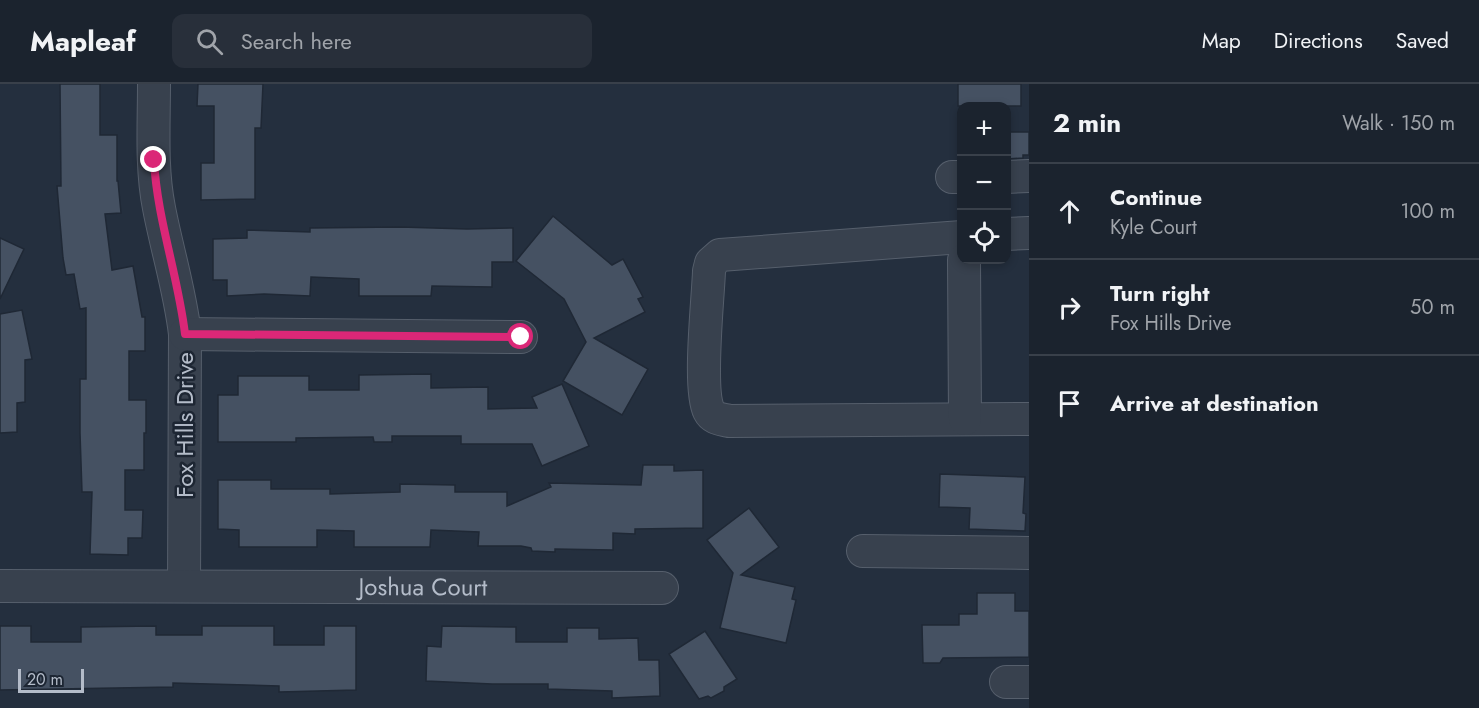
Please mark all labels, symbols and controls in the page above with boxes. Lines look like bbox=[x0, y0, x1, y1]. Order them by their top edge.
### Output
search box bbox=[172, 14, 592, 68]
text: Mapleaf bbox=[30, 21, 136, 62]
icon: search bbox=[193, 25, 226, 58]
text: Search here bbox=[241, 25, 352, 57]
text: Map bbox=[1202, 26, 1241, 56]
text: Directions bbox=[1274, 26, 1363, 56]
text: Saved bbox=[1396, 26, 1449, 56]
map controls bbox=[957, 102, 1011, 264]
button: + bbox=[957, 102, 1011, 156]
text: 2 min bbox=[1053, 104, 1121, 142]
text: Walk · 150 m bbox=[1342, 109, 1455, 138]
route end bbox=[140, 146, 166, 172]
button: − bbox=[957, 156, 1011, 210]
text: Continue bbox=[1110, 181, 1202, 213]
icon: ahead bbox=[1053, 195, 1086, 228]
text: 100 m bbox=[1400, 197, 1455, 226]
button: locate bbox=[957, 210, 1011, 264]
text: Kyle Court bbox=[1110, 213, 1197, 242]
text: Turn right bbox=[1110, 277, 1210, 309]
icon: right bbox=[1053, 291, 1086, 324]
text: 50 m bbox=[1410, 293, 1455, 322]
text: Fox Hills Drive bbox=[1110, 309, 1232, 338]
route start bbox=[507, 323, 533, 349]
street label: Fox Hills Drive bbox=[167, 352, 202, 498]
icon: arrive bbox=[1053, 387, 1086, 420]
text: Arrive at destination bbox=[1110, 387, 1319, 419]
street label: Joshua Court bbox=[356, 569, 488, 604]
scale bar bbox=[18, 666, 84, 694]
text: 20 m bbox=[27, 668, 63, 691]

